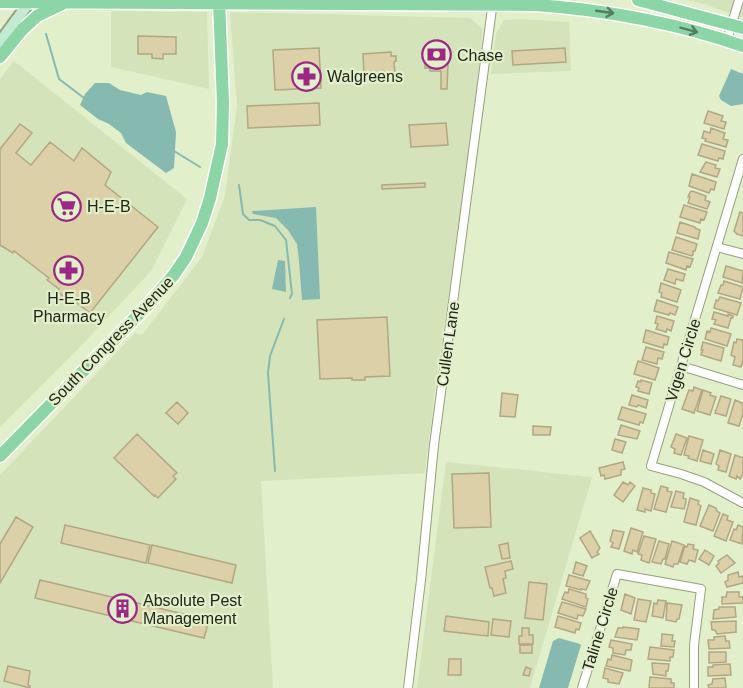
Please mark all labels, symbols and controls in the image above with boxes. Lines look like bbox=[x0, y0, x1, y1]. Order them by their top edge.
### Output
one-way arrow bbox=[595, 7, 615, 18]
one-way arrow bbox=[680, 24, 699, 36]
bank icon: Chase bbox=[420, 39, 452, 71]
place label: Chase bbox=[457, 47, 503, 64]
pharmacy icon: Walgreens bbox=[290, 60, 322, 92]
place label: Walgreens bbox=[327, 68, 403, 85]
supermarket icon: H-E-B bbox=[50, 190, 82, 222]
place label: H-E-B bbox=[87, 198, 131, 215]
pharmacy icon: H-E-B Pharmacy bbox=[53, 254, 85, 286]
street label: South Congress Avenue bbox=[45, 273, 177, 409]
place label: H-E-B Pharmacy bbox=[33, 290, 105, 325]
street label: Cullen Lane bbox=[434, 300, 462, 387]
street label: Vigen Circle bbox=[662, 316, 704, 404]
street label: Taline Circle bbox=[579, 585, 621, 673]
place label: Absolute Pest Management bbox=[143, 592, 242, 627]
building icon: Absolute Pest Management bbox=[106, 593, 138, 625]

